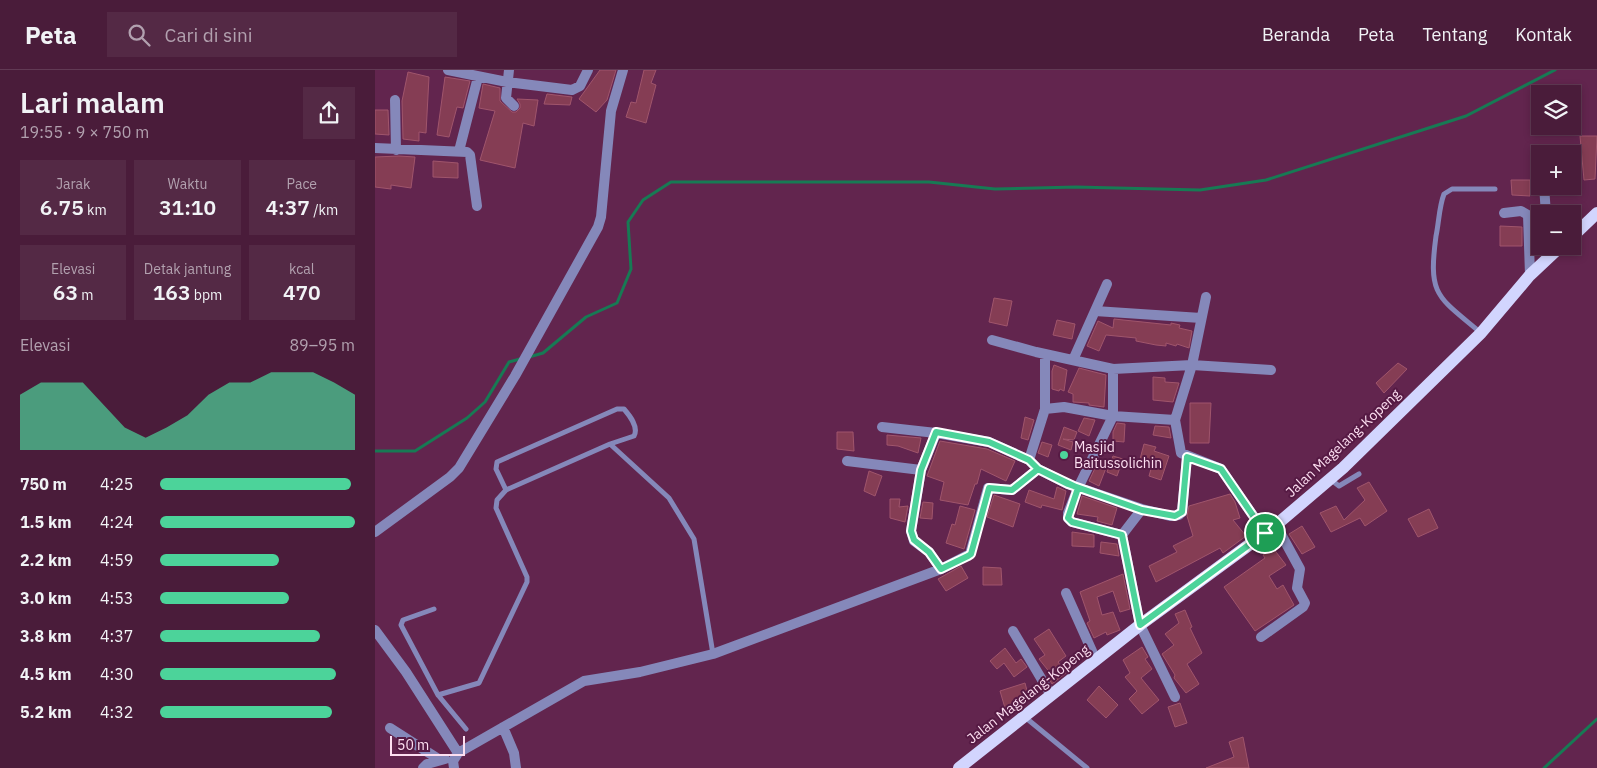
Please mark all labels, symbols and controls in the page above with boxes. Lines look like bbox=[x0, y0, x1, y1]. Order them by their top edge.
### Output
search box bbox=[107, 12, 457, 57]
text: Peta bbox=[25, 19, 77, 51]
icon: search bbox=[125, 21, 153, 49]
text: Cari di sini bbox=[165, 23, 253, 47]
text: Beranda bbox=[1262, 23, 1330, 46]
text: Peta bbox=[1358, 23, 1394, 46]
text: Tentang bbox=[1422, 23, 1487, 46]
text: Kontak bbox=[1515, 23, 1572, 46]
text: Lari malam bbox=[20, 84, 165, 121]
map controls bbox=[1531, 85, 1581, 255]
button: layers bbox=[1531, 85, 1581, 135]
button: share bbox=[303, 87, 355, 139]
text: 19:55 · 9 × 750 m bbox=[20, 122, 149, 142]
button: + bbox=[1531, 145, 1581, 195]
text: Jarak bbox=[56, 175, 90, 193]
text: Waktu bbox=[168, 175, 207, 193]
text: Pace bbox=[287, 175, 317, 193]
text: 6.75 bbox=[40, 193, 84, 221]
text: 31:10 bbox=[159, 193, 216, 221]
text: 4:37 bbox=[265, 193, 310, 221]
text: km bbox=[84, 201, 107, 219]
text: /km bbox=[310, 201, 338, 219]
button: − bbox=[1531, 205, 1581, 255]
text: Elevasi bbox=[51, 260, 95, 278]
text: Detak jantung bbox=[144, 260, 231, 278]
text: kcal bbox=[289, 260, 315, 278]
text: 63 bbox=[53, 278, 78, 306]
text: 163 bbox=[153, 278, 191, 306]
text: 470 bbox=[283, 278, 321, 306]
text: m bbox=[78, 286, 94, 304]
text: bpm bbox=[191, 286, 222, 304]
text: Elevasi bbox=[20, 335, 70, 355]
text: 89–95 m bbox=[289, 335, 355, 355]
street label: Jalan Magelang-Kopeng bbox=[1282, 385, 1405, 501]
place label: Masjid Baitussolichin bbox=[1074, 438, 1162, 472]
marker: Masjid Baitussolichin bbox=[1058, 449, 1070, 461]
text: 750 m bbox=[20, 474, 67, 494]
text: 4:25 bbox=[100, 474, 133, 494]
text: 1.5 km bbox=[20, 512, 71, 532]
text: 4:24 bbox=[100, 512, 133, 532]
pin bbox=[1244, 512, 1286, 554]
icon: arrive bbox=[1251, 519, 1279, 547]
text: 2.2 km bbox=[20, 550, 71, 570]
text: 4:59 bbox=[100, 550, 133, 570]
text: 3.0 km bbox=[20, 588, 71, 608]
text: 4:53 bbox=[100, 588, 133, 608]
text: 3.8 km bbox=[20, 626, 71, 646]
text: 4:37 bbox=[100, 626, 133, 646]
street label: Jalan Magelang-Kopeng bbox=[963, 640, 1093, 747]
text: 4.5 km bbox=[20, 664, 71, 684]
text: 4:30 bbox=[100, 664, 133, 684]
text: 5.2 km bbox=[20, 702, 71, 722]
text: 4:32 bbox=[100, 702, 133, 722]
scale bar bbox=[390, 733, 465, 756]
text: 50 m bbox=[397, 736, 429, 754]

